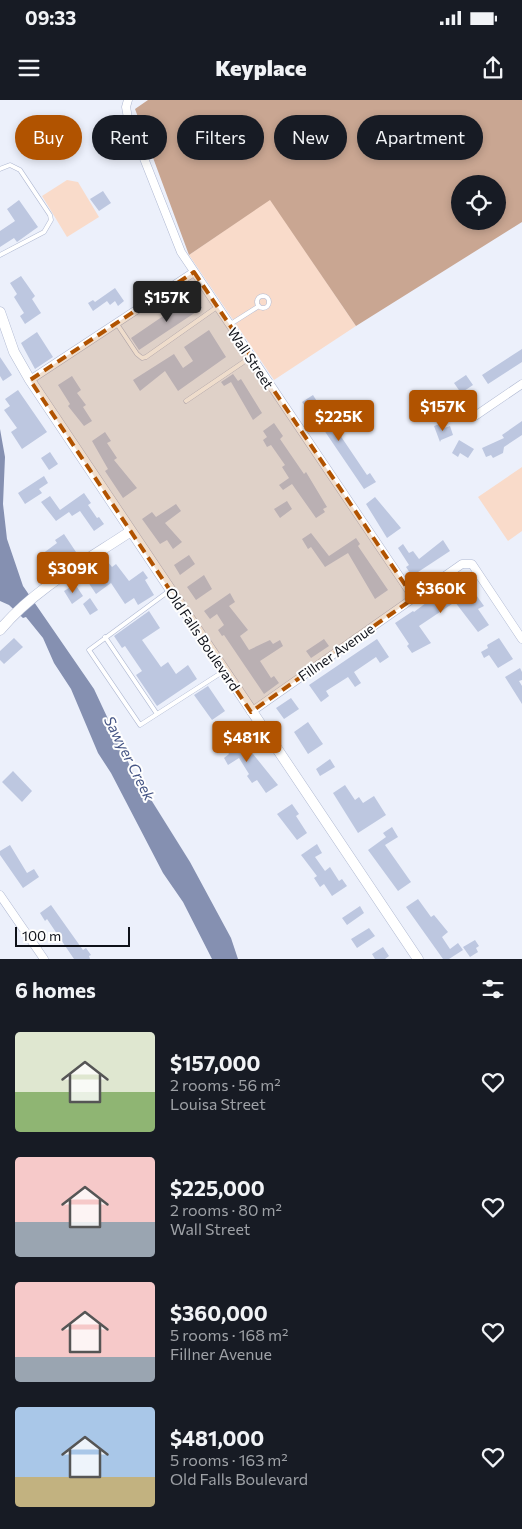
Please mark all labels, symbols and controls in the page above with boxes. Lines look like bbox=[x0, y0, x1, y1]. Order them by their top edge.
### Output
text: 09:33 bbox=[25, 6, 76, 29]
icon: menu bbox=[15, 54, 43, 82]
text: Keyplace bbox=[215, 54, 307, 81]
icon: share bbox=[479, 54, 507, 82]
chip: Buy bbox=[15, 115, 82, 160]
chip: Rent bbox=[92, 115, 167, 160]
chip: Filters bbox=[177, 115, 264, 160]
chip: New bbox=[274, 115, 347, 160]
chip: Apartment bbox=[357, 115, 483, 160]
map controls bbox=[451, 175, 506, 230]
button: locate bbox=[451, 175, 506, 230]
pin: $157K bbox=[132, 280, 202, 323]
text: $157K bbox=[144, 287, 190, 306]
street label: Wall Street bbox=[224, 324, 278, 392]
pin: $157K bbox=[408, 390, 478, 432]
text: $157K bbox=[420, 396, 466, 415]
pin: $225K bbox=[304, 400, 374, 442]
text: $225K bbox=[315, 406, 363, 425]
pin: $309K bbox=[38, 552, 108, 594]
text: $309K bbox=[48, 558, 98, 577]
pin: $360K bbox=[406, 572, 476, 614]
text: $360K bbox=[416, 578, 466, 597]
street label: Old Falls Boulevard bbox=[162, 584, 244, 694]
street label: Fillner Avenue bbox=[295, 619, 377, 685]
water label: Sawyer Creek bbox=[101, 713, 159, 804]
pin: $481K bbox=[212, 720, 282, 763]
text: $481K bbox=[223, 727, 271, 746]
scale bar bbox=[15, 924, 130, 947]
text: 100 m bbox=[22, 927, 61, 944]
icon: filters bbox=[479, 975, 507, 1003]
text: 6 homes bbox=[15, 977, 96, 1002]
text: $157,000 bbox=[170, 1050, 261, 1075]
icon: home bbox=[55, 1052, 115, 1112]
icon: heart bbox=[479, 1068, 507, 1096]
text: 2 rooms · 56 m² bbox=[170, 1075, 281, 1094]
text: Louisa Street bbox=[170, 1094, 266, 1113]
text: $225,000 bbox=[170, 1175, 265, 1200]
icon: home bbox=[55, 1177, 115, 1237]
icon: heart bbox=[479, 1193, 507, 1221]
text: 2 rooms · 80 m² bbox=[170, 1200, 282, 1219]
text: Wall Street bbox=[170, 1219, 250, 1238]
text: $360,000 bbox=[170, 1300, 268, 1325]
icon: home bbox=[55, 1302, 115, 1362]
icon: heart bbox=[479, 1318, 507, 1346]
text: 5 rooms · 168 m² bbox=[170, 1325, 288, 1344]
text: Fillner Avenue bbox=[170, 1344, 272, 1363]
text: $481,000 bbox=[170, 1425, 264, 1450]
icon: home bbox=[55, 1427, 115, 1487]
icon: heart bbox=[479, 1443, 507, 1471]
text: 5 rooms · 163 m² bbox=[170, 1450, 288, 1469]
text: Old Falls Boulevard bbox=[170, 1469, 308, 1488]

